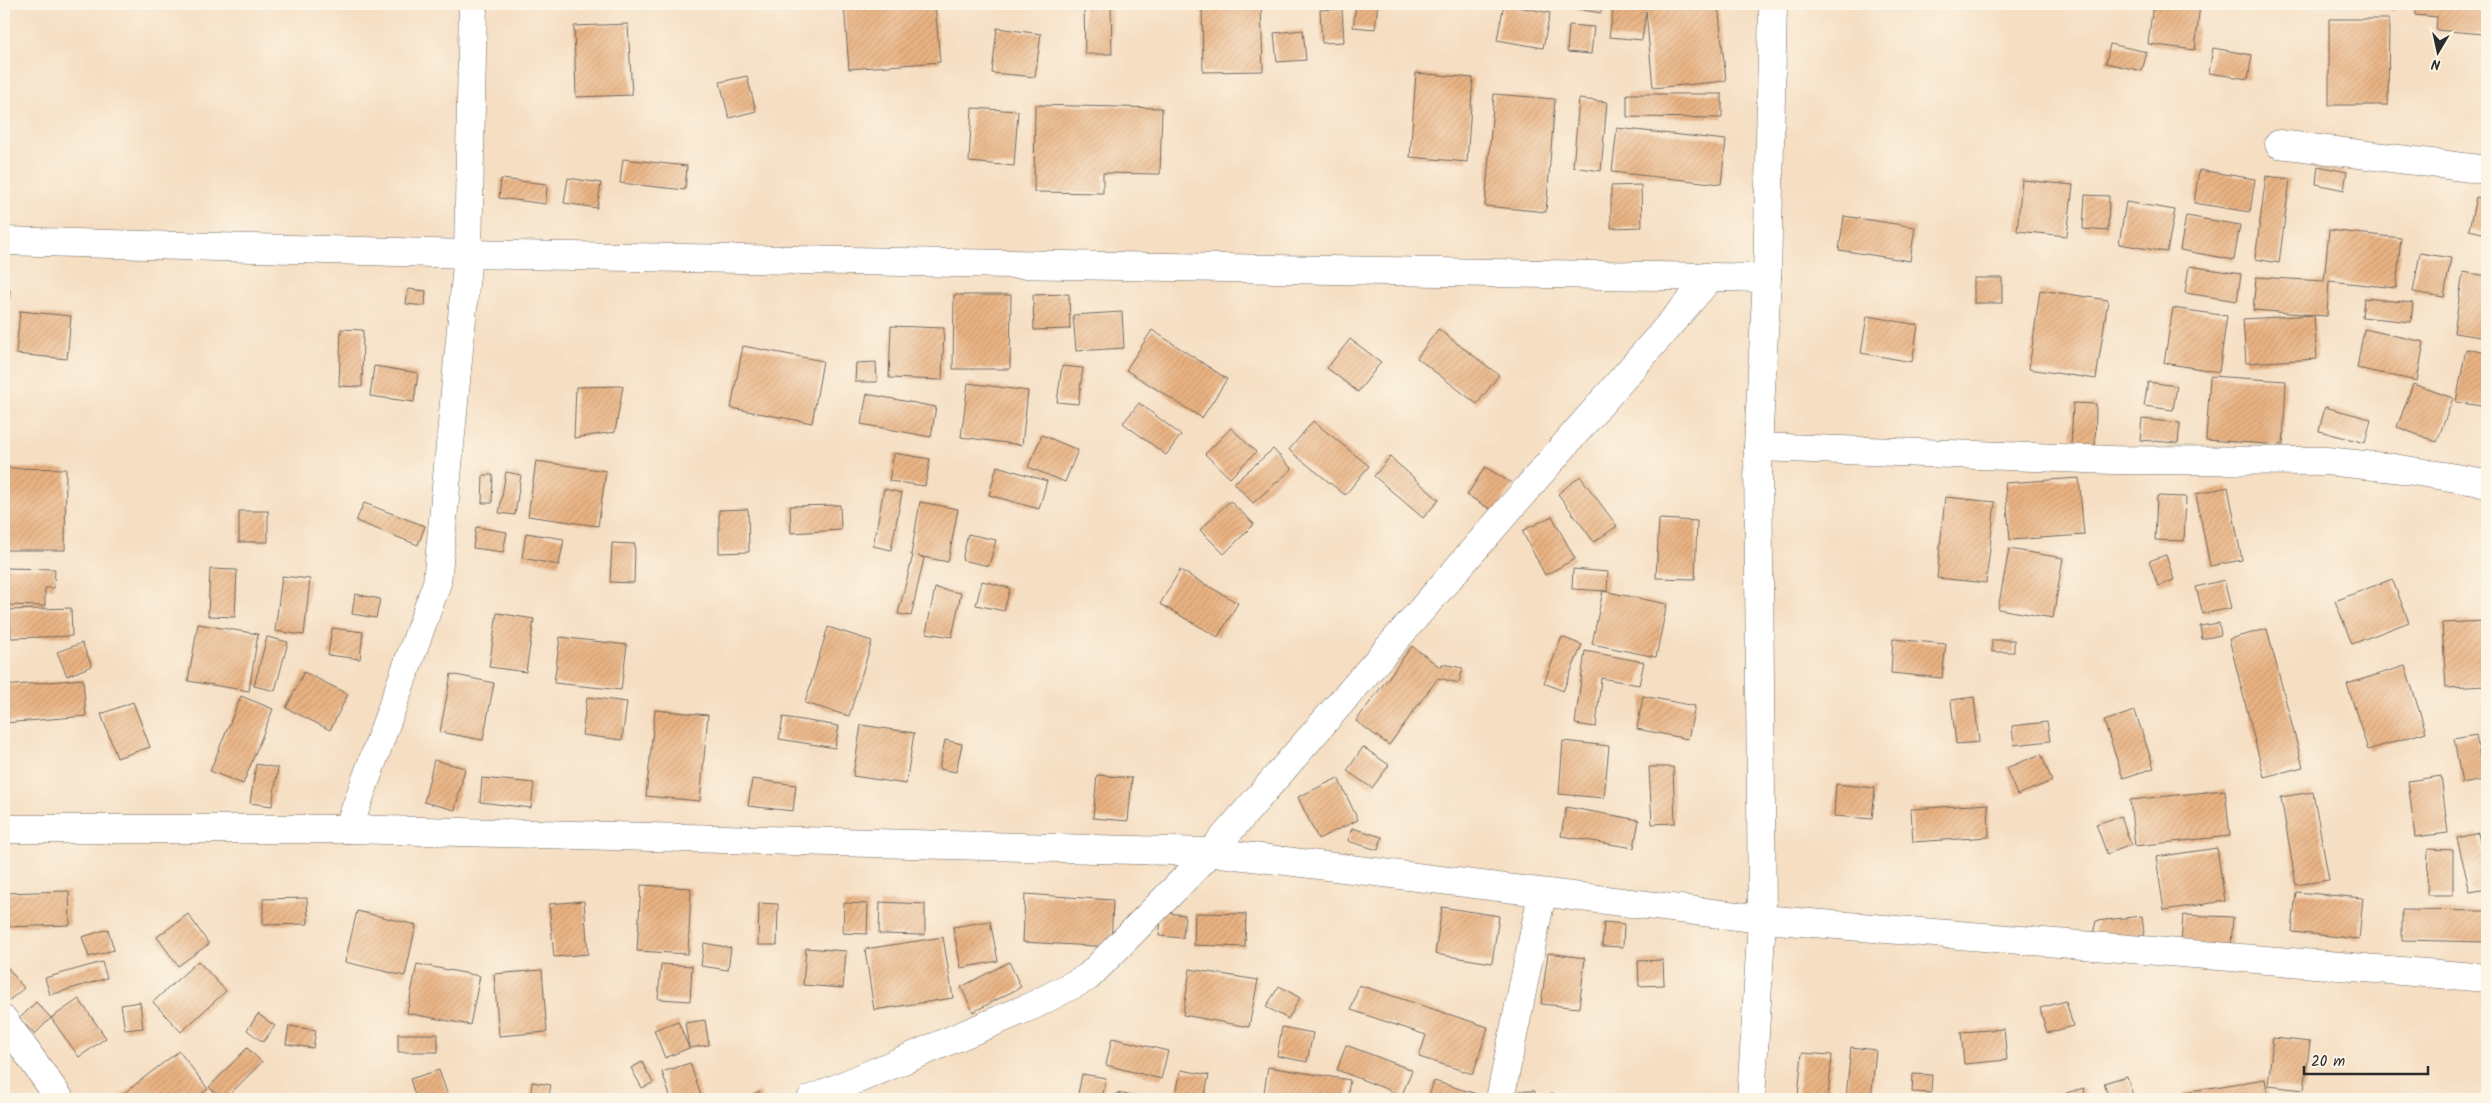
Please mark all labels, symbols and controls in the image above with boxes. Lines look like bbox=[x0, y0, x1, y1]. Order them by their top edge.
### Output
north arrow bbox=[2414, 28, 2464, 78]
text: N bbox=[2430, 52, 2442, 75]
scale bar bbox=[2304, 1043, 2427, 1075]
text: 20 m bbox=[2311, 1050, 2345, 1074]

